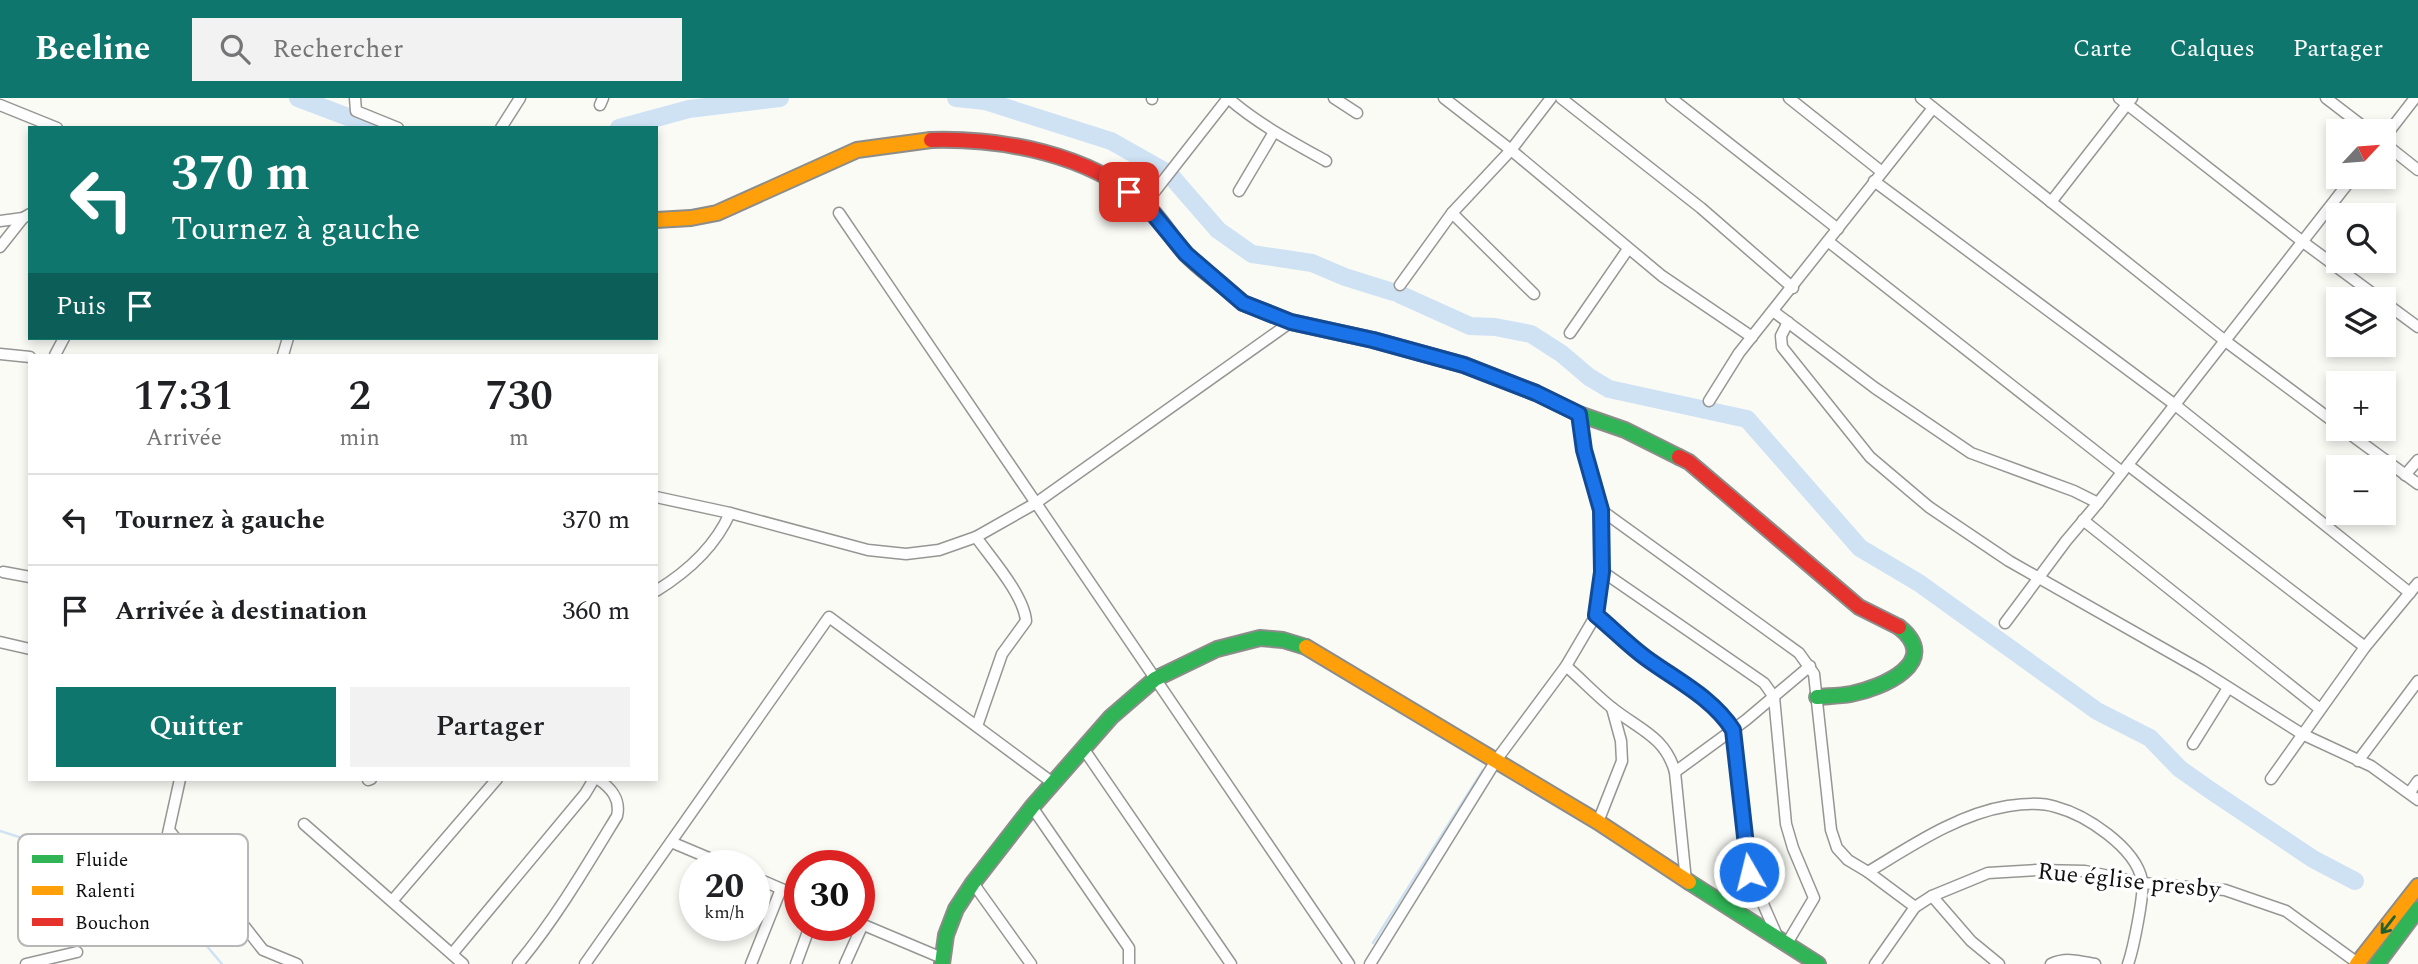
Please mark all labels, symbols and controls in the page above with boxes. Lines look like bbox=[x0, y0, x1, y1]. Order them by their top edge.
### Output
search box bbox=[192, 18, 682, 81]
text: Beeline bbox=[35, 24, 150, 74]
text: Rechercher bbox=[272, 29, 403, 69]
icon: search bbox=[216, 30, 254, 68]
text: Carte bbox=[2073, 31, 2132, 67]
text: Calques bbox=[2170, 31, 2255, 67]
text: Partager bbox=[2293, 31, 2383, 67]
north arrow bbox=[2326, 119, 2396, 189]
map controls bbox=[2326, 119, 2396, 525]
text: 370 m bbox=[171, 137, 310, 212]
icon: left bbox=[56, 154, 147, 245]
pin bbox=[1099, 162, 1159, 222]
icon: arrive bbox=[1110, 173, 1148, 211]
button: search bbox=[2326, 203, 2396, 273]
text: Tournez à gauche bbox=[171, 205, 420, 254]
text: Puis bbox=[56, 286, 107, 326]
icon: arrive bbox=[121, 287, 159, 325]
button: layers bbox=[2326, 287, 2396, 357]
text: 17:31 bbox=[133, 365, 234, 428]
text: 2 bbox=[348, 365, 371, 428]
text: 730 bbox=[485, 365, 553, 428]
button: + bbox=[2326, 371, 2396, 441]
text: Arrivée bbox=[146, 421, 222, 456]
text: min bbox=[340, 421, 380, 456]
text: m bbox=[509, 421, 529, 456]
button: − bbox=[2326, 455, 2396, 525]
text: Tournez à gauche bbox=[115, 500, 325, 540]
text: 370 m bbox=[562, 500, 630, 540]
icon: left bbox=[56, 501, 94, 539]
text: Arrivée à destination bbox=[115, 591, 367, 631]
text: 360 m bbox=[562, 591, 630, 631]
icon: arrive bbox=[56, 592, 94, 630]
button: Quitter bbox=[56, 687, 336, 767]
button: Partager bbox=[350, 687, 630, 767]
legend bbox=[18, 834, 248, 946]
position arrow bbox=[1712, 835, 1786, 909]
text: Fluide bbox=[75, 846, 128, 875]
speed limit sign: 30 bbox=[784, 850, 875, 941]
street label: Rue église presby bbox=[2036, 853, 2224, 909]
text: 20 bbox=[705, 860, 744, 913]
text: Ralenti bbox=[75, 877, 135, 906]
text: km/h bbox=[704, 899, 745, 926]
text: Bouchon bbox=[75, 909, 150, 938]
one-way arrow bbox=[2380, 915, 2395, 934]

